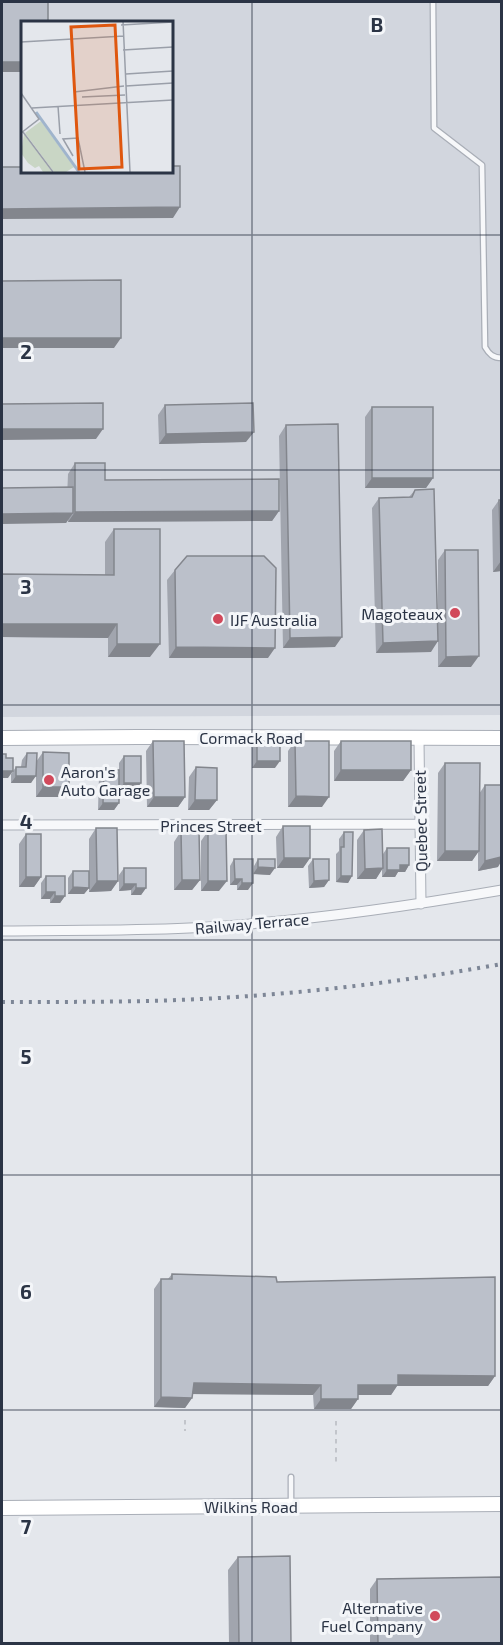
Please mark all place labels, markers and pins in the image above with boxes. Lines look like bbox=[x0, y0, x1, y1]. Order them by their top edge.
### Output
place label: Magoteaux bbox=[361, 604, 444, 623]
marker: Magoteaux bbox=[448, 606, 462, 620]
place label: IJF Australia bbox=[230, 610, 317, 629]
marker: IJF Australia bbox=[211, 612, 225, 626]
place label: Aaron's Auto Garage bbox=[61, 762, 150, 799]
marker: Aaron's Auto Garage bbox=[42, 773, 56, 787]
place label: Alternative Fuel Company bbox=[321, 1598, 424, 1635]
marker: Alternative Fuel Company bbox=[428, 1609, 442, 1623]

